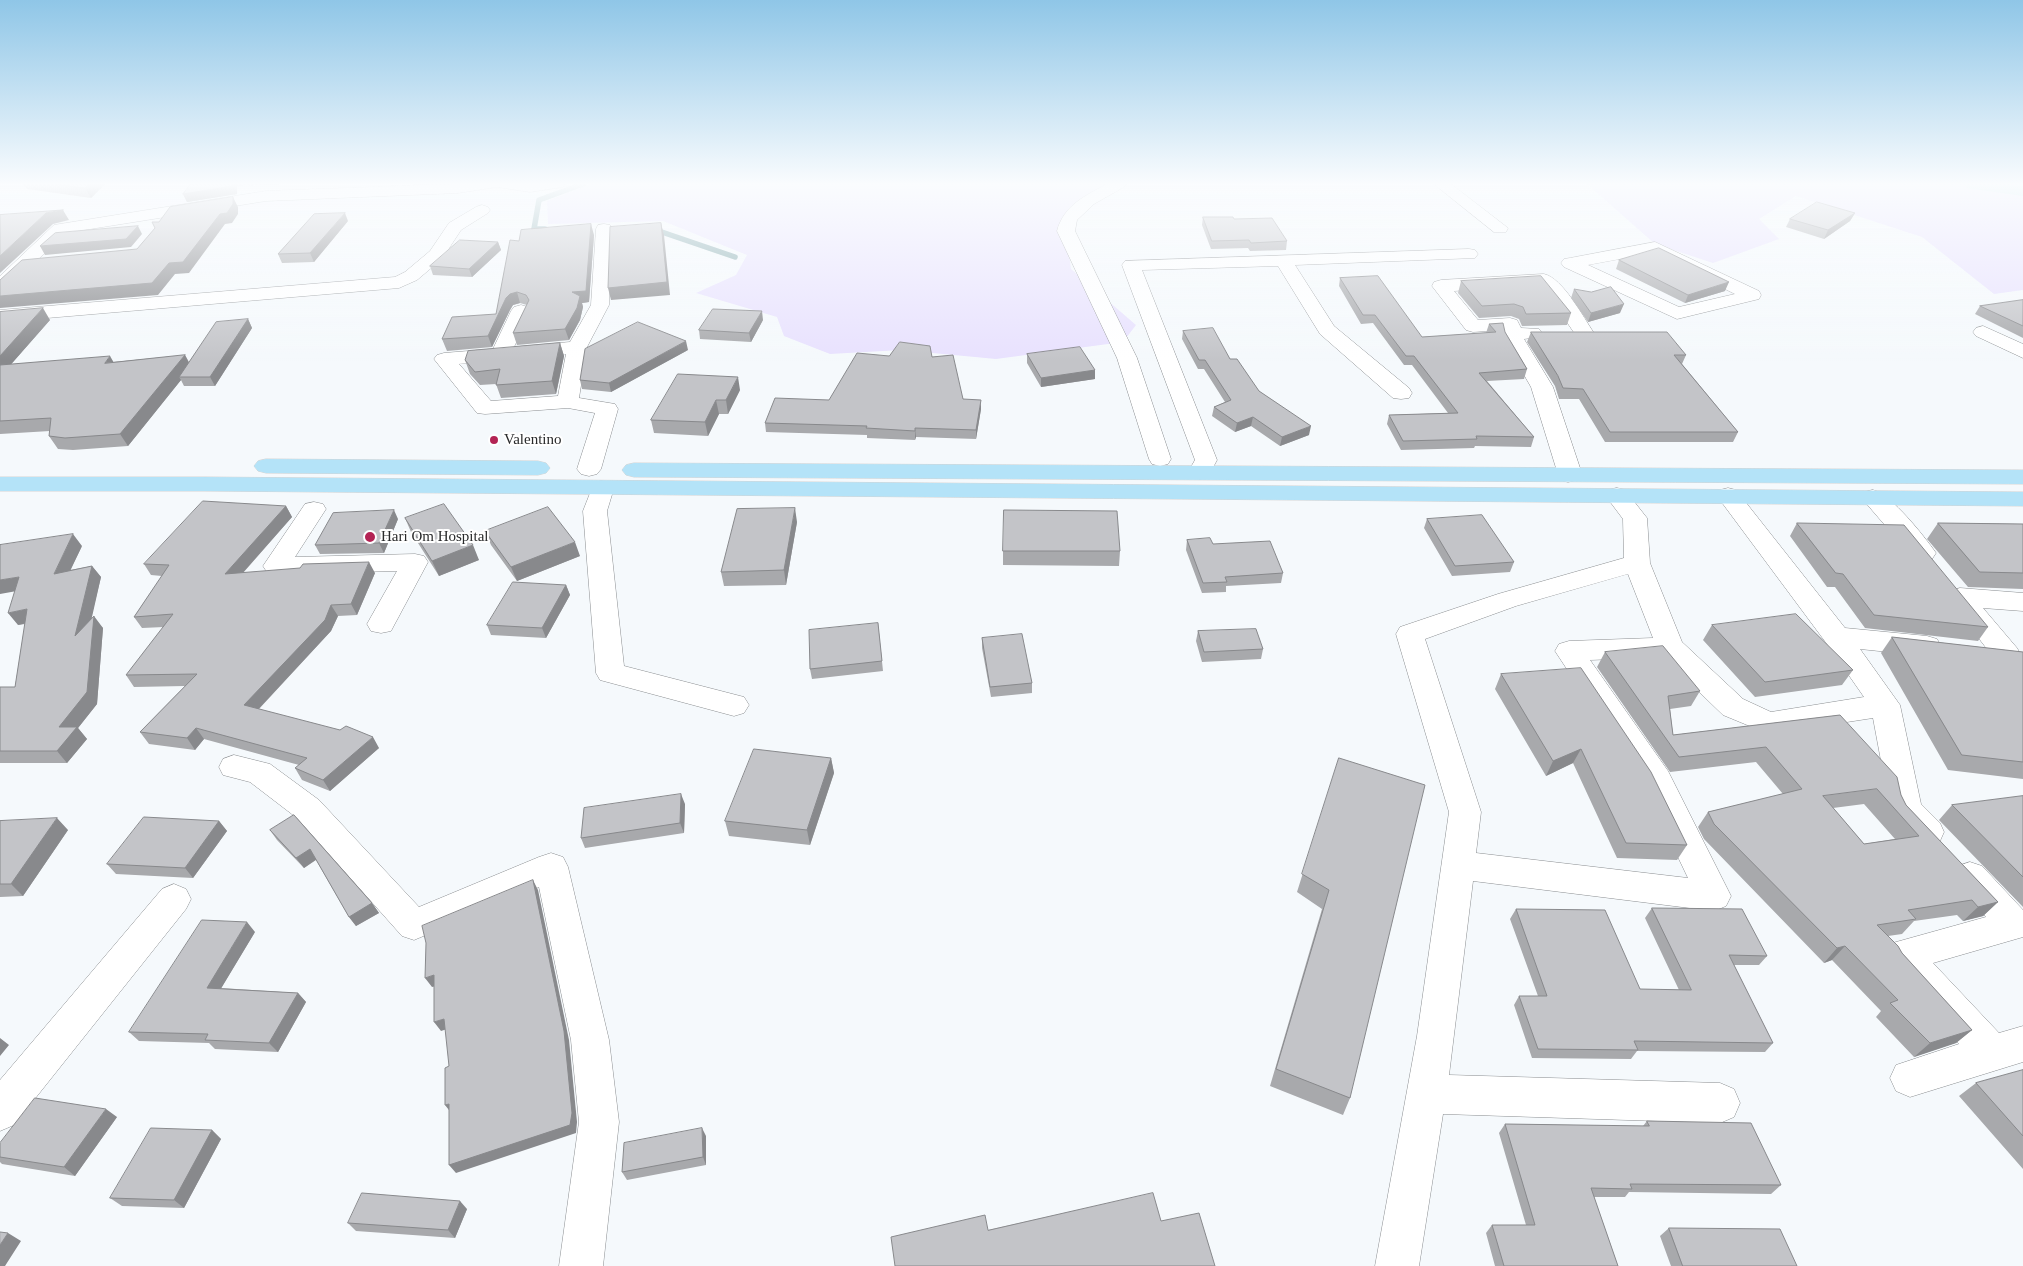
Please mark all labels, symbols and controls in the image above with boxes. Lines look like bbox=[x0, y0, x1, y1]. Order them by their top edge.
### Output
place label: Valentino bbox=[504, 431, 561, 449]
marker: Valentino bbox=[488, 434, 500, 446]
place label: Hari Om Hospital bbox=[381, 528, 488, 546]
marker: Hari Om Hospital bbox=[363, 530, 377, 544]

